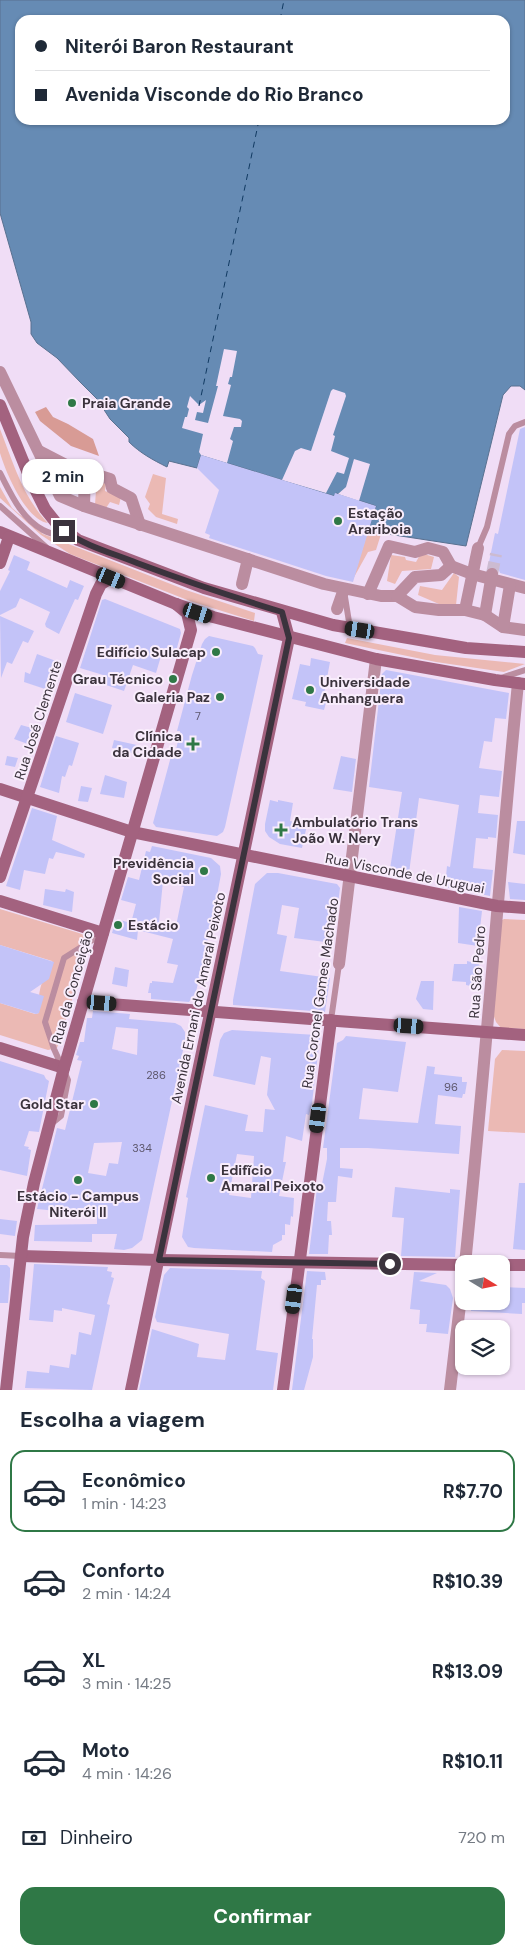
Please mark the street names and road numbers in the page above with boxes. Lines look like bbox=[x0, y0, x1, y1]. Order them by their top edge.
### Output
street label: Rua José Clemente bbox=[10, 658, 66, 782]
street label: Rua Visconde de Uruguai bbox=[324, 849, 486, 897]
street label: Avenida Ernani do Amaral Peixoto bbox=[167, 890, 229, 1106]
street label: Rua Coronel Gomes Machado bbox=[298, 897, 342, 1089]
street label: Rua São Pedro bbox=[465, 925, 489, 1019]
street label: Rua da Conceição bbox=[47, 928, 97, 1046]

